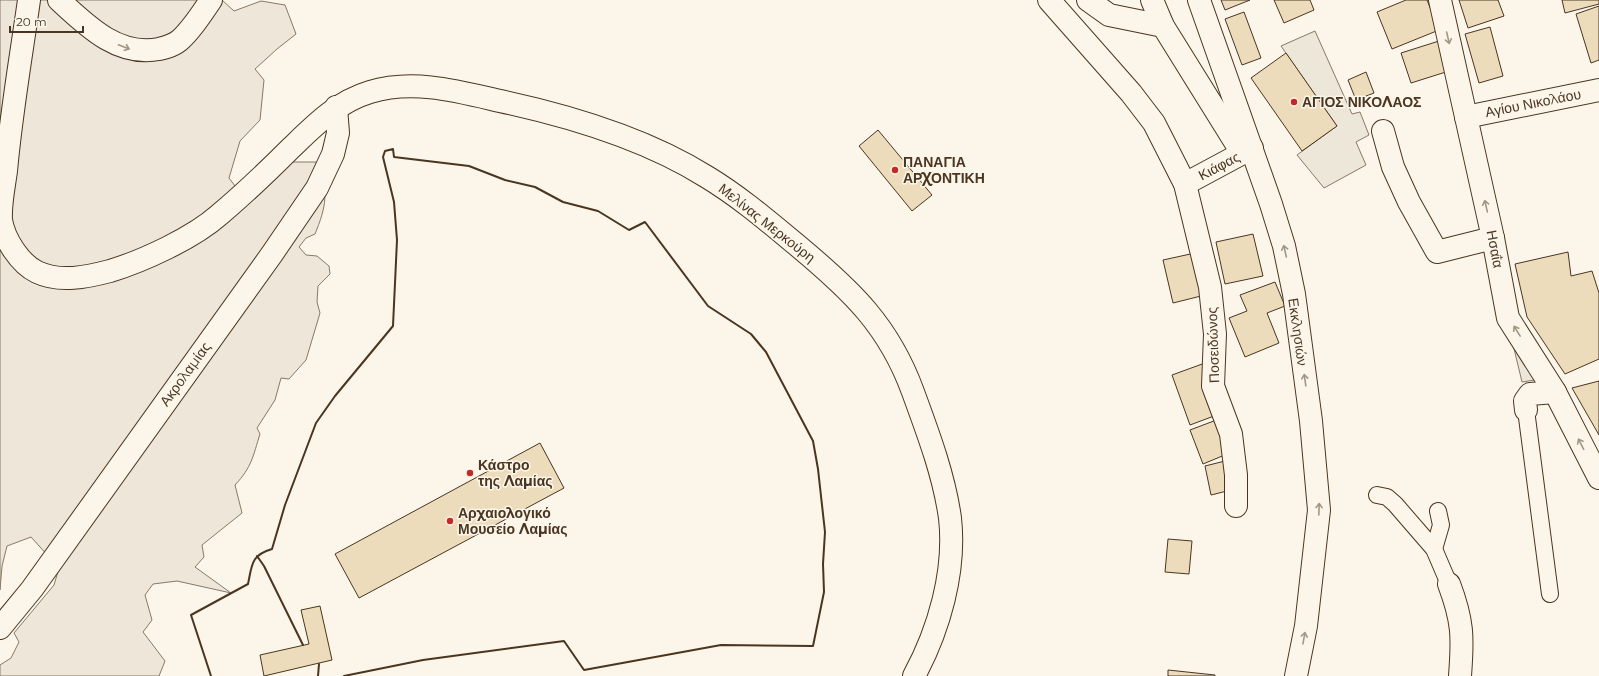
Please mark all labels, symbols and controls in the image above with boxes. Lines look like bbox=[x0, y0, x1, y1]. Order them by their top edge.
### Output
scale bar bbox=[10, 8, 83, 34]
text: 20 m bbox=[16, 14, 47, 29]
one-way arrow bbox=[1445, 31, 1453, 44]
one-way arrow bbox=[117, 43, 129, 51]
street label: Αγίου Νικολάου bbox=[1484, 85, 1582, 121]
place label: ΑΓΙΟΣ ΝΙΚΟΛΑΟΣ bbox=[1302, 93, 1422, 111]
marker: ΑΓΙΟΣ ΝΙΚΟΛΑΟΣ bbox=[1289, 97, 1299, 107]
street label: Κιάφας bbox=[1195, 147, 1243, 184]
place label: ΠΑΝΑΓΙΑ ΑΡΧΟΝΤΙΚΗ bbox=[903, 153, 985, 187]
marker: ΠΑΝΑΓΙΑ ΑΡΧΟΝΤΙΚΗ bbox=[890, 165, 900, 175]
street label: Μελίνας Μερκούρη bbox=[715, 180, 819, 266]
one-way arrow bbox=[1481, 199, 1489, 212]
street label: Ησαΐα bbox=[1483, 229, 1507, 269]
one-way arrow bbox=[1280, 245, 1288, 258]
street label: Εκκλησιών bbox=[1284, 297, 1312, 367]
street label: Ποσειδώνος bbox=[1203, 306, 1223, 383]
one-way arrow bbox=[1512, 325, 1520, 337]
street label: Ακρολαμίας bbox=[156, 338, 215, 410]
one-way arrow bbox=[1301, 374, 1309, 387]
one-way arrow bbox=[1577, 438, 1584, 450]
place label: Κάστρο της Λαμίας bbox=[478, 456, 553, 490]
marker: Κάστρο της Λαμίας bbox=[465, 468, 475, 478]
one-way arrow bbox=[1315, 503, 1322, 516]
place label: Αρχαιολογικό Μουσείο Λαμίας bbox=[458, 504, 567, 538]
marker: Αρχαιολογικό Μουσείο Λαμίας bbox=[445, 516, 455, 526]
one-way arrow bbox=[1300, 632, 1308, 645]

